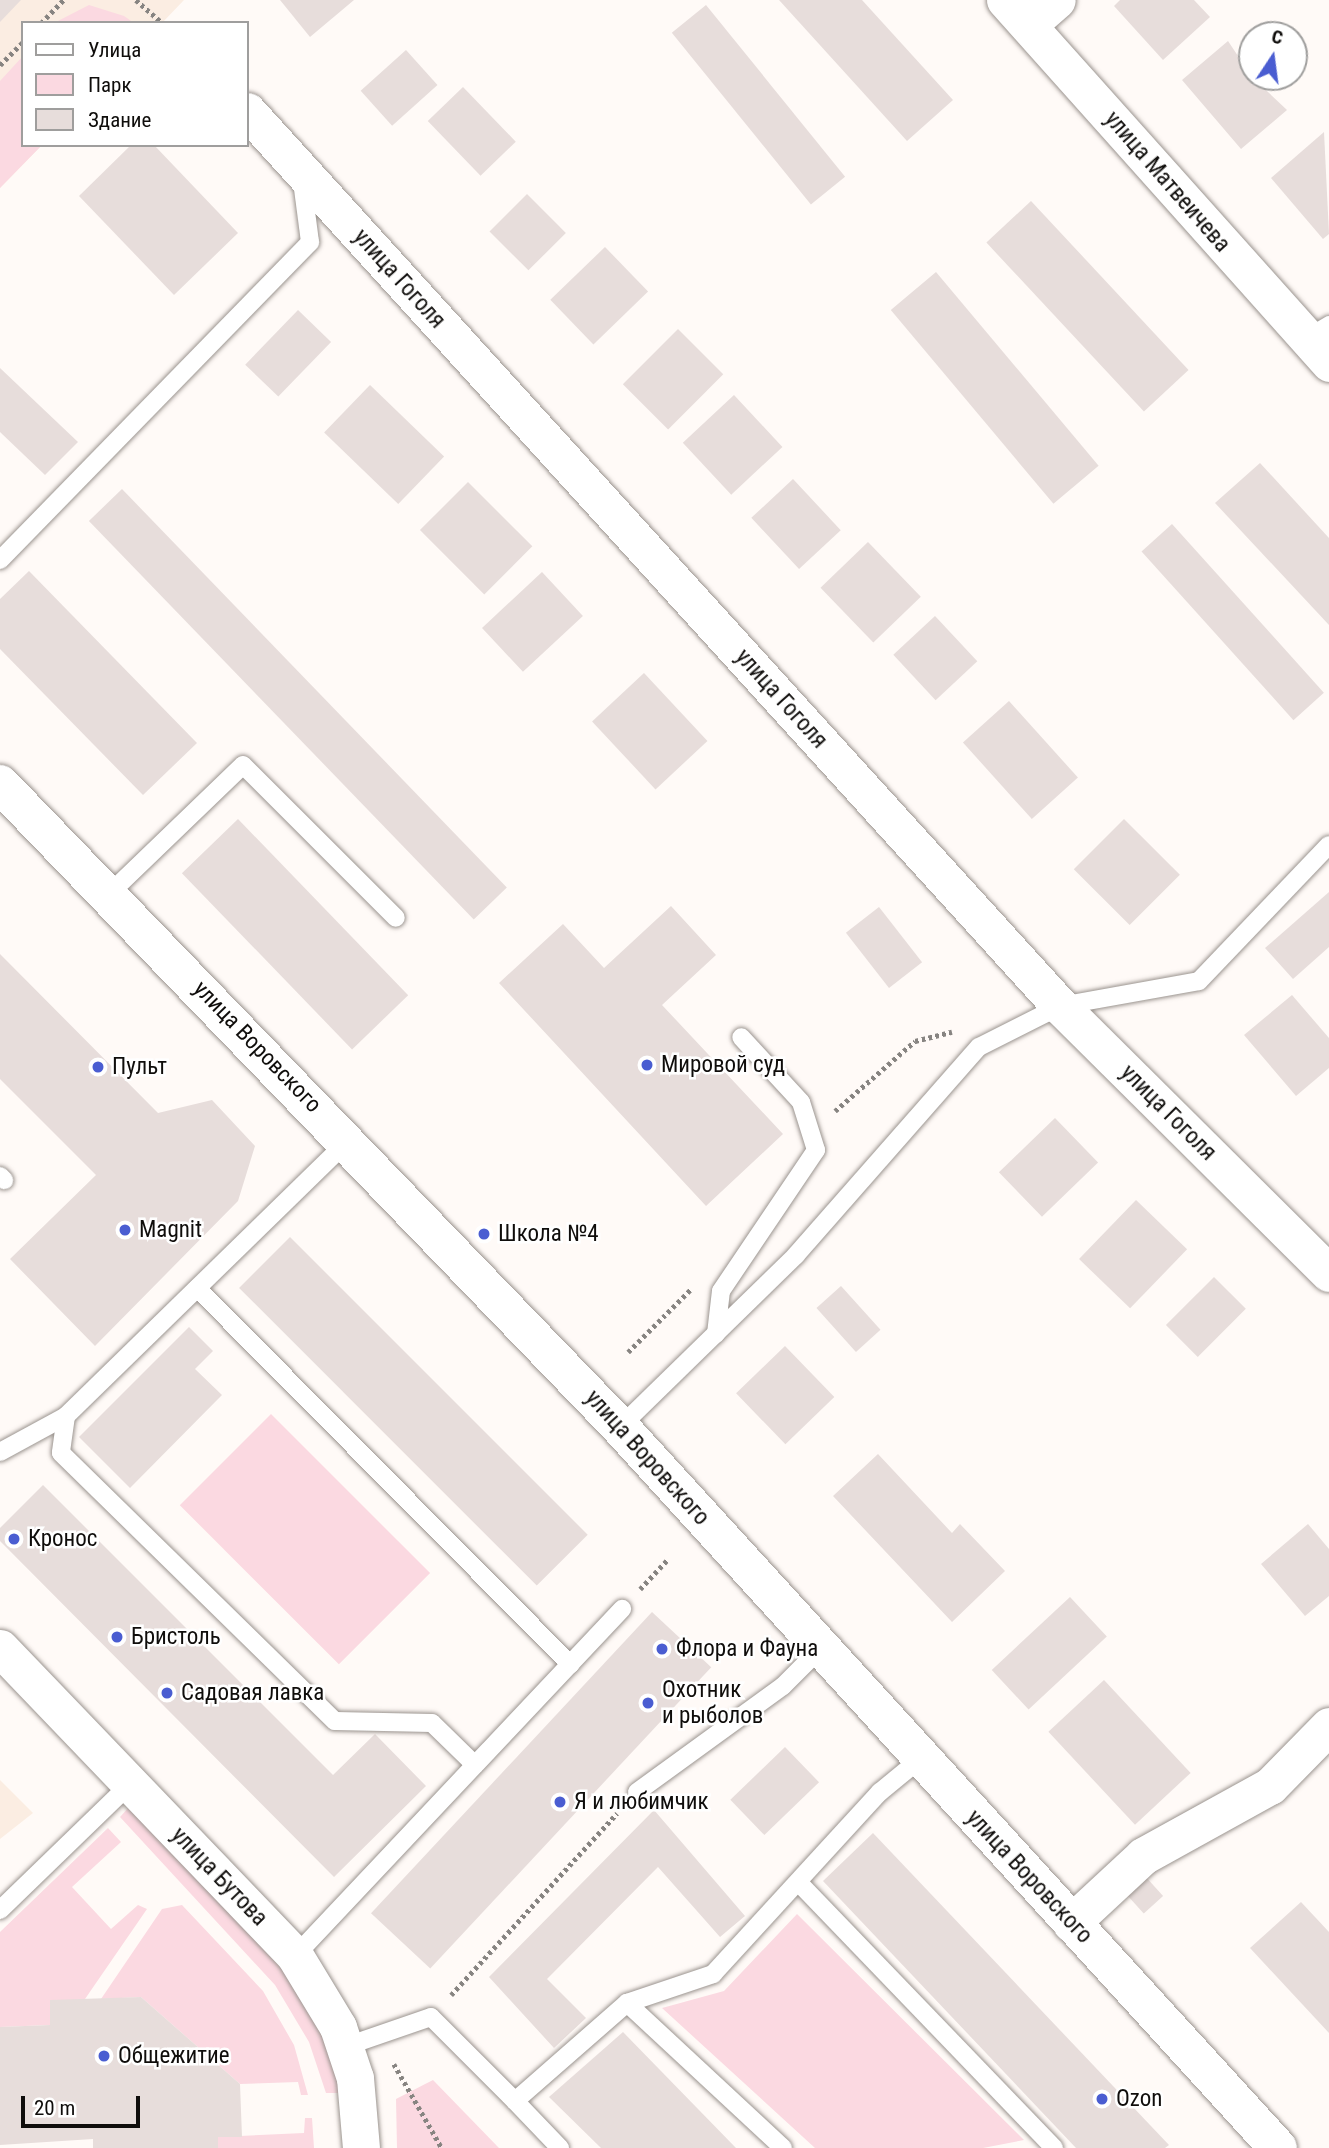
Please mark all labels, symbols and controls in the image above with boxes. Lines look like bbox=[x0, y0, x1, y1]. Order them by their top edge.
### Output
legend bbox=[21, 21, 248, 147]
north arrow bbox=[1238, 21, 1308, 91]
text: С bbox=[1270, 25, 1285, 49]
text: Улица bbox=[88, 38, 141, 62]
text: Парк bbox=[88, 73, 132, 97]
street label: улица Матвеичева bbox=[1098, 106, 1236, 258]
text: Здание bbox=[88, 108, 151, 132]
street label: улица Гоголя bbox=[347, 224, 451, 334]
street label: улица Гоголя bbox=[729, 644, 833, 754]
street label: улица Воровского bbox=[187, 975, 327, 1119]
place label: Мировой суд bbox=[661, 1051, 785, 1079]
place label: Пульт bbox=[112, 1053, 167, 1081]
marker: Мировой суд bbox=[639, 1057, 655, 1073]
marker: Пульт bbox=[90, 1059, 106, 1075]
street label: улица Гоголя bbox=[1114, 1059, 1222, 1167]
place label: Magnit bbox=[139, 1216, 202, 1244]
place label: Школа №4 bbox=[498, 1220, 599, 1248]
marker: Magnit bbox=[117, 1222, 133, 1238]
marker: Школа №4 bbox=[476, 1226, 492, 1242]
street label: улица Воровского bbox=[579, 1385, 715, 1531]
place label: Кронос bbox=[28, 1525, 97, 1553]
marker: Кронос bbox=[6, 1531, 22, 1547]
place label: Бристоль bbox=[131, 1623, 221, 1651]
marker: Бристоль bbox=[109, 1629, 125, 1645]
place label: Флора и Фауна bbox=[676, 1635, 818, 1663]
marker: Флора и Фауна bbox=[654, 1641, 670, 1657]
place label: Охотник и рыболов bbox=[662, 1676, 763, 1730]
place label: Садовая лавка bbox=[181, 1679, 324, 1707]
marker: Садовая лавка bbox=[159, 1685, 175, 1701]
marker: Охотник и рыболов bbox=[640, 1695, 656, 1711]
place label: Я и любимчик bbox=[574, 1788, 709, 1816]
marker: Я и любимчик bbox=[552, 1794, 568, 1810]
street label: улица Воровского bbox=[960, 1805, 1098, 1949]
street label: улица Бутова bbox=[165, 1822, 273, 1932]
place label: Общежитие bbox=[118, 2042, 230, 2070]
marker: Общежитие bbox=[96, 2048, 112, 2064]
scale bar bbox=[24, 2082, 144, 2126]
place label: Ozon bbox=[1116, 2085, 1162, 2113]
marker: Ozon bbox=[1094, 2091, 1110, 2107]
text: 20 m bbox=[34, 2096, 75, 2120]

